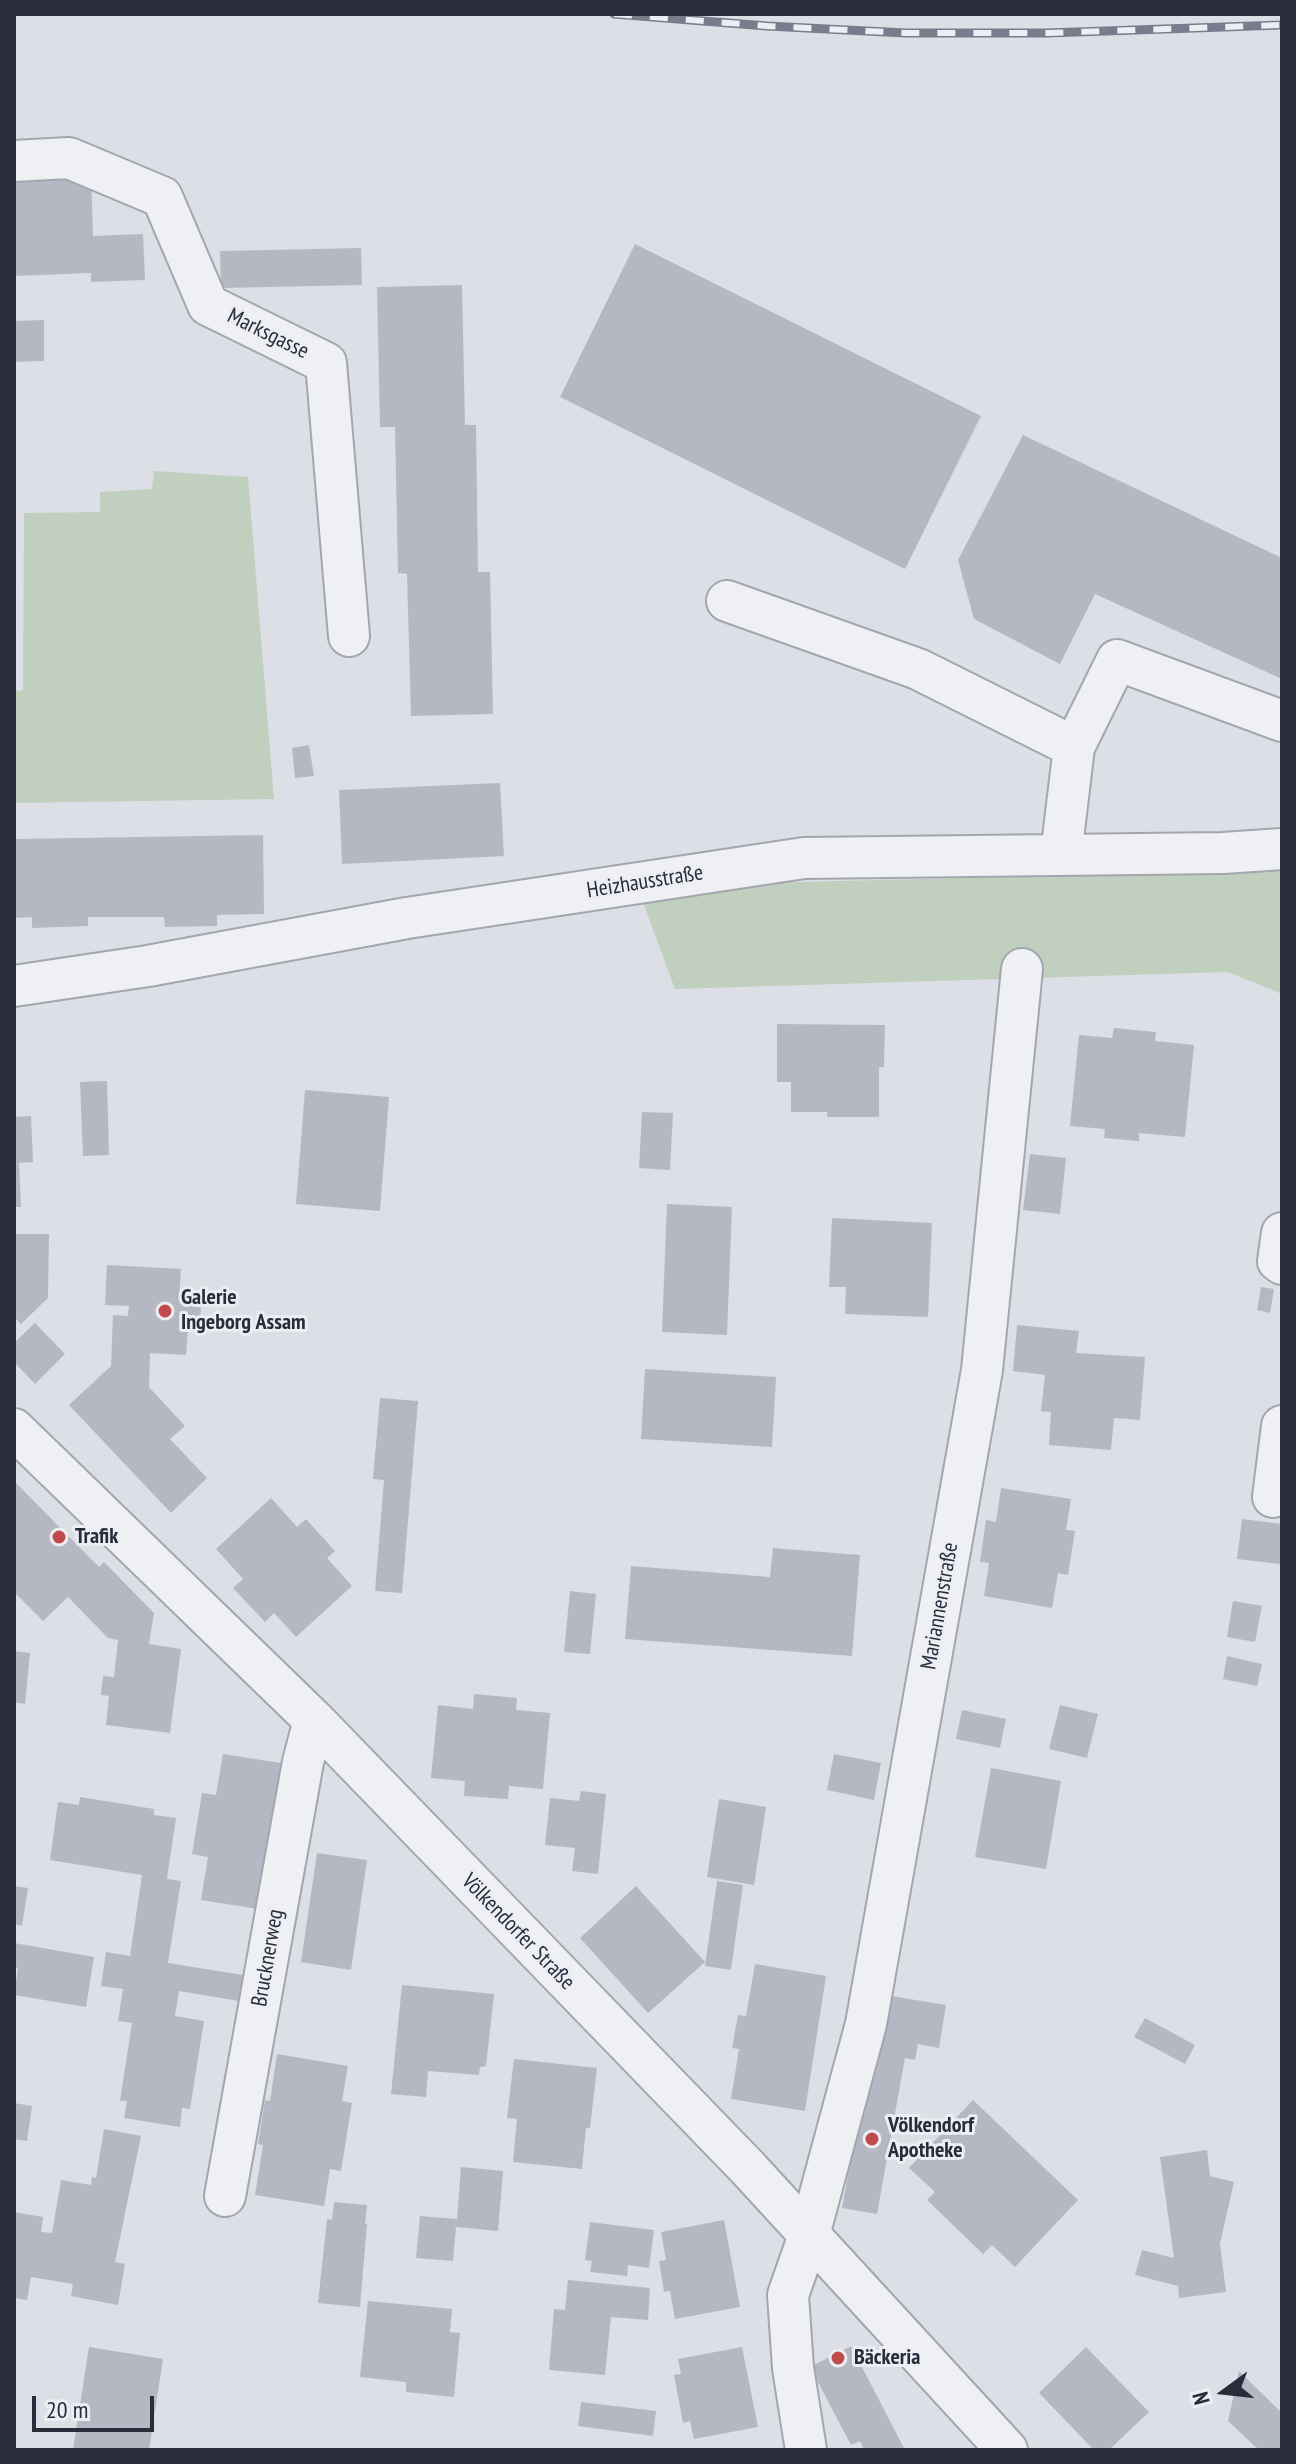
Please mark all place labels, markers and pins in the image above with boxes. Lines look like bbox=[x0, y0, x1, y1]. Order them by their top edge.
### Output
place label: Galerie Ingeborg Assam bbox=[181, 1285, 306, 1336]
marker: Galerie Ingeborg Assam bbox=[156, 1302, 174, 1320]
place label: Trafik bbox=[75, 1524, 118, 1550]
marker: Trafik bbox=[50, 1528, 68, 1546]
place label: Völkendorf Apotheke bbox=[888, 2113, 974, 2164]
marker: Völkendorf Apotheke bbox=[863, 2130, 881, 2148]
place label: Bäckeria bbox=[854, 2345, 920, 2371]
marker: Bäckeria bbox=[829, 2349, 847, 2367]

